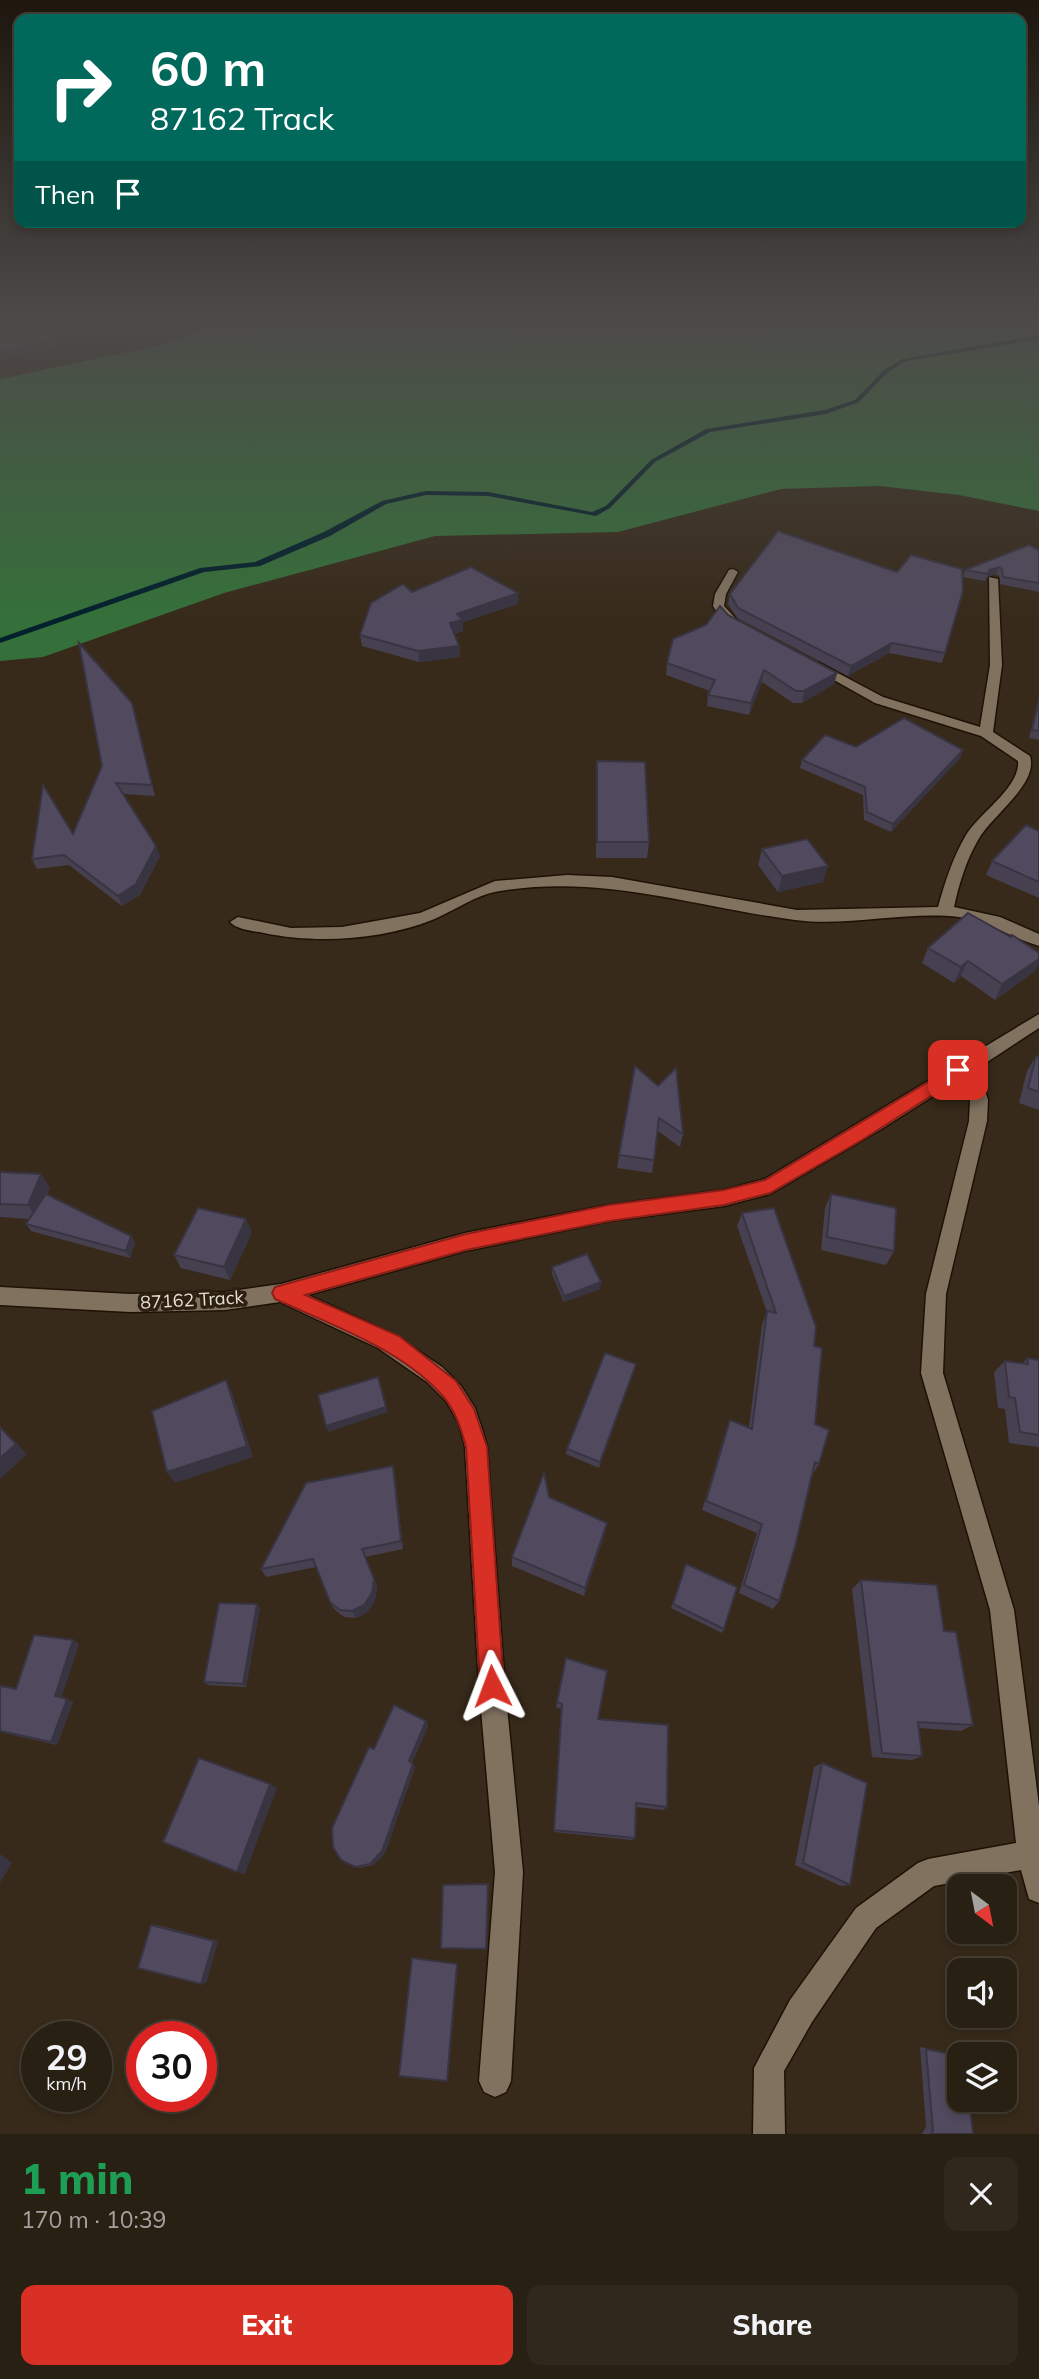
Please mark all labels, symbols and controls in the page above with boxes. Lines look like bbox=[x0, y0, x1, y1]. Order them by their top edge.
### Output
text: 60 m bbox=[150, 37, 266, 98]
icon: right bbox=[35, 42, 126, 133]
text: 87162 Track bbox=[150, 98, 334, 138]
icon: arrive bbox=[109, 175, 147, 213]
text: Then bbox=[35, 178, 95, 211]
pin bbox=[928, 1040, 988, 1100]
icon: arrive bbox=[939, 1051, 977, 1089]
street label: 87162 Track bbox=[140, 1285, 245, 1314]
position arrow bbox=[455, 1649, 529, 1723]
north arrow bbox=[947, 1874, 1017, 1944]
map controls bbox=[947, 1874, 1017, 2112]
button: sound bbox=[947, 1958, 1017, 2028]
speed limit sign: 30 bbox=[126, 2021, 217, 2112]
text: 29 bbox=[45, 2035, 88, 2079]
button: layers bbox=[947, 2042, 1017, 2112]
text: km/h bbox=[46, 2072, 87, 2095]
text: 1 min bbox=[21, 2152, 134, 2205]
button: close bbox=[944, 2157, 1018, 2231]
text: 170 m · 10:39 bbox=[21, 2205, 166, 2234]
button: Exit bbox=[21, 2285, 513, 2365]
button: Share bbox=[527, 2285, 1018, 2365]

